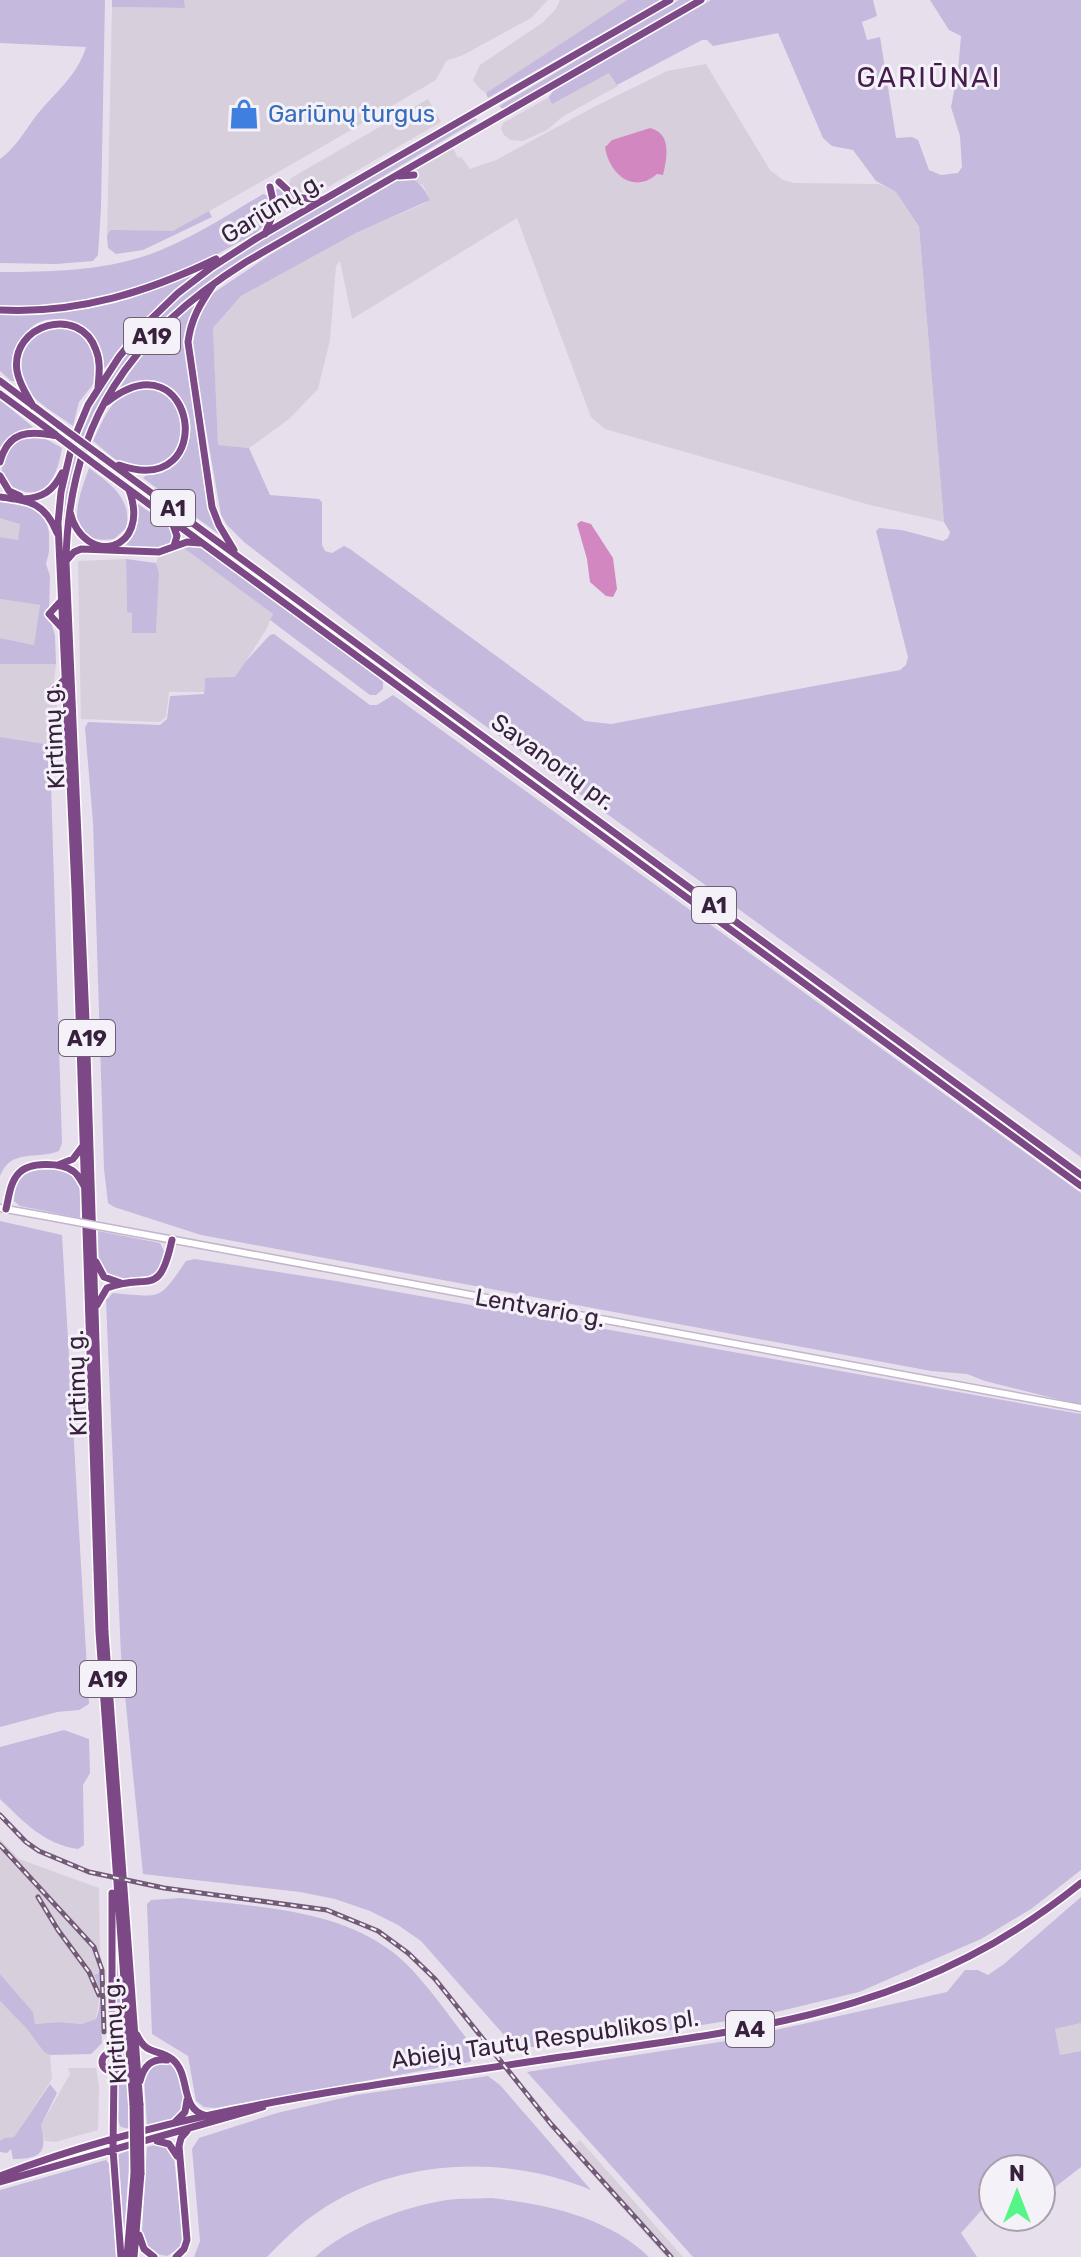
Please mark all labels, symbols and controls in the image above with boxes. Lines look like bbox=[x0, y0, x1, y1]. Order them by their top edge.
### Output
district label: GARIŪNAI bbox=[857, 61, 1001, 94]
shop icon: Gariūnų turgus bbox=[227, 97, 261, 131]
place label: Gariūnų turgus bbox=[268, 100, 435, 128]
street label: Gariūnų g. bbox=[216, 167, 328, 249]
road number: A19 bbox=[124, 318, 180, 354]
road number: A1 bbox=[151, 490, 195, 526]
street label: Kirtimų g. bbox=[37, 682, 71, 790]
street label: Savanorių pr. bbox=[486, 708, 620, 816]
road number: A1 bbox=[692, 887, 736, 923]
road number: A19 bbox=[59, 1020, 115, 1056]
street label: Lentvario g. bbox=[473, 1283, 607, 1333]
street label: Kirtimų g. bbox=[61, 1329, 93, 1437]
road number: A19 bbox=[80, 1661, 136, 1697]
street label: Kirtimų g. bbox=[97, 1977, 133, 2085]
street label: Abiejų Tautų Respublikos pl. bbox=[389, 2004, 701, 2074]
road number: A4 bbox=[726, 2011, 774, 2047]
north arrow bbox=[977, 2153, 1057, 2233]
text: N bbox=[1009, 2160, 1025, 2187]

